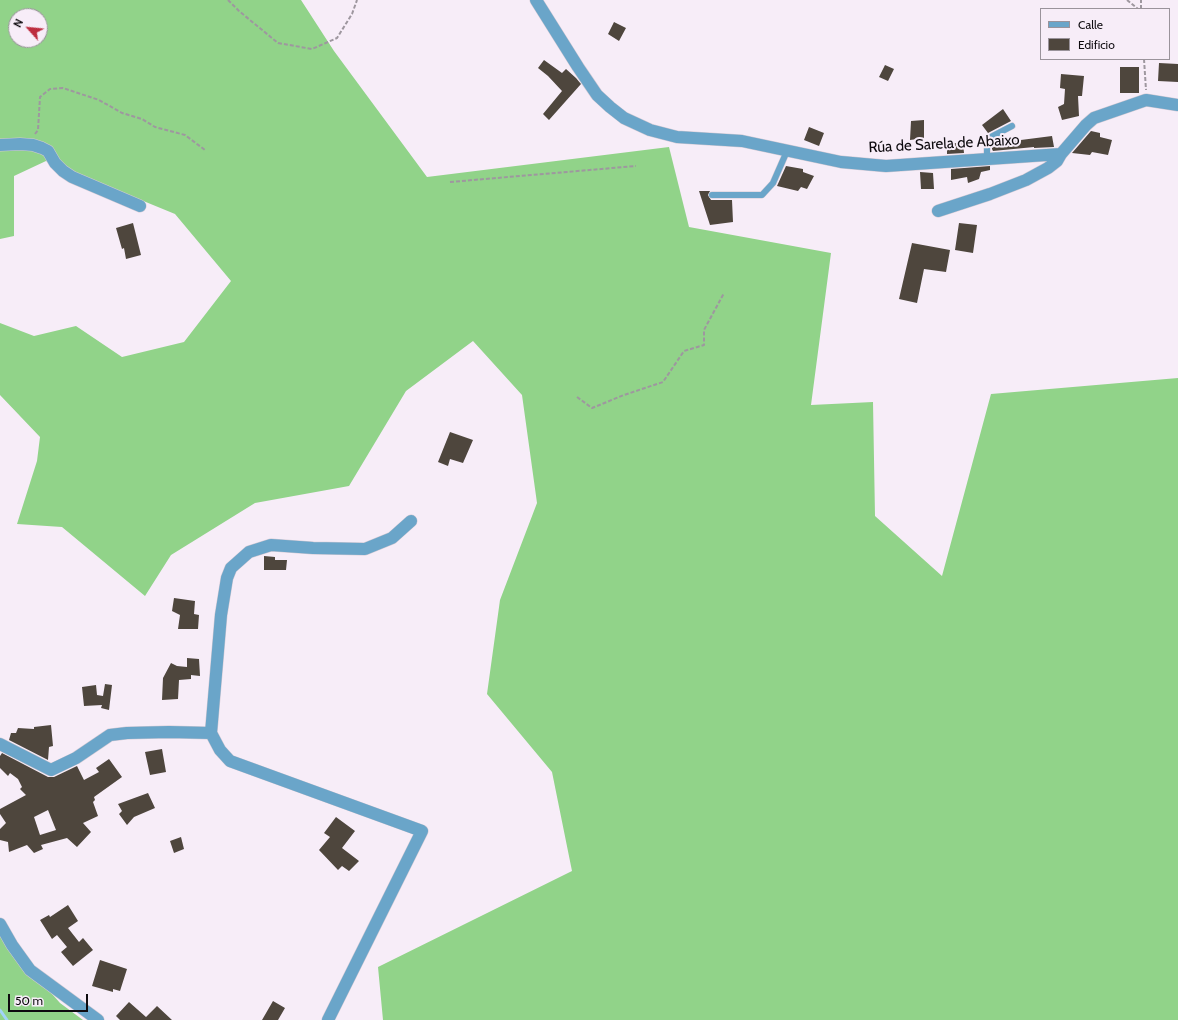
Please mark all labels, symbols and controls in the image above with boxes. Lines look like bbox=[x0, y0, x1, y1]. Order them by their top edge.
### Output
north arrow bbox=[8, 8, 48, 48]
legend bbox=[1040, 8, 1170, 60]
text: N bbox=[10, 16, 26, 30]
text: Calle bbox=[1078, 17, 1103, 32]
text: Edificio bbox=[1078, 37, 1115, 52]
street label: Rúa de Sarela de Abaixo bbox=[868, 131, 1020, 157]
scale bar bbox=[10, 986, 90, 1012]
text: 50 m bbox=[15, 993, 43, 1008]

